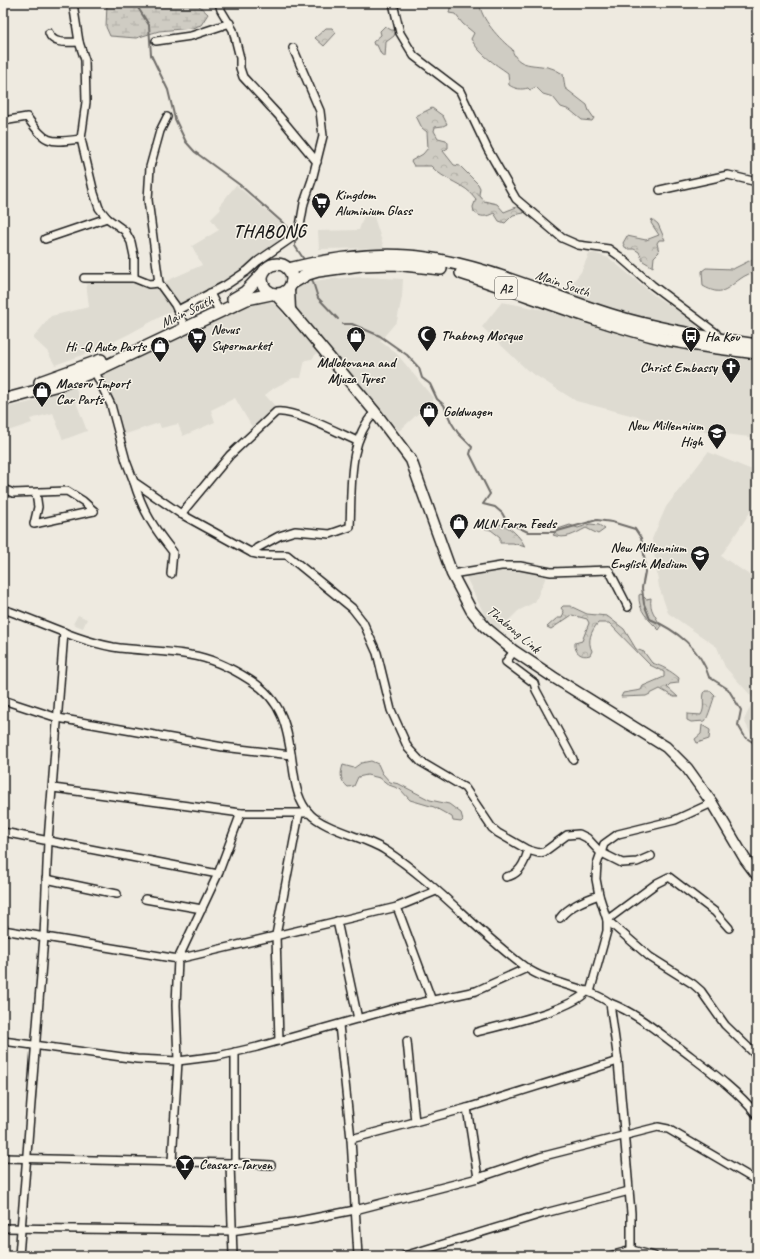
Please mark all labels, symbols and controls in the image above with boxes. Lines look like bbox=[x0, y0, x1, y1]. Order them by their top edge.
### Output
place label: Kingdom Aluminium Glass bbox=[335, 186, 414, 219]
supermarket icon: Kingdom Aluminium Glass bbox=[310, 191, 332, 219]
district label: THABONG bbox=[233, 220, 308, 242]
street label: Main South bbox=[533, 266, 593, 301]
road number: A2 bbox=[495, 277, 517, 299]
street label: Main South bbox=[158, 291, 217, 331]
place label: Nevus Supermarket bbox=[211, 321, 274, 354]
mosque icon: Thabong Mosque bbox=[416, 324, 438, 352]
shop icon: Mdlokovana and Mjuza Tyres bbox=[345, 325, 367, 353]
bus stop icon: Ha Kou bbox=[680, 325, 702, 353]
supermarket icon: Nevus Supermarket bbox=[186, 326, 208, 354]
place label: Thabong Mosque bbox=[441, 327, 523, 344]
place label: Ha Kou bbox=[705, 328, 741, 345]
shop icon: Hi -Q Auto Parts bbox=[149, 335, 171, 363]
place label: Hi -Q Auto Parts bbox=[65, 338, 148, 355]
place label: Mdlokovana and Mjuza Tyres bbox=[317, 354, 397, 387]
church icon: Christ Embassy bbox=[720, 356, 742, 384]
place label: Christ Embassy bbox=[640, 359, 719, 376]
place label: Maseru Import Car Parts bbox=[56, 375, 132, 408]
shop icon: Maseru Import Car Parts bbox=[31, 380, 53, 408]
shop icon: Goldwagen bbox=[418, 400, 440, 428]
place label: Goldwagen bbox=[443, 403, 493, 420]
place label: New Millennium High bbox=[628, 417, 704, 450]
school or university icon: New Millennium High bbox=[706, 422, 728, 450]
shop icon: MLN Farm Feeds bbox=[448, 512, 470, 540]
place label: MLN Farm Feeds bbox=[473, 515, 558, 532]
place label: New Millennium English Medium bbox=[611, 539, 688, 572]
school or university icon: New Millennium English Medium bbox=[689, 544, 711, 572]
street label: Thabong Link bbox=[483, 602, 545, 657]
bar icon: Ceasars Tarven bbox=[174, 1153, 196, 1181]
place label: Ceasars Tarven bbox=[199, 1156, 274, 1173]

